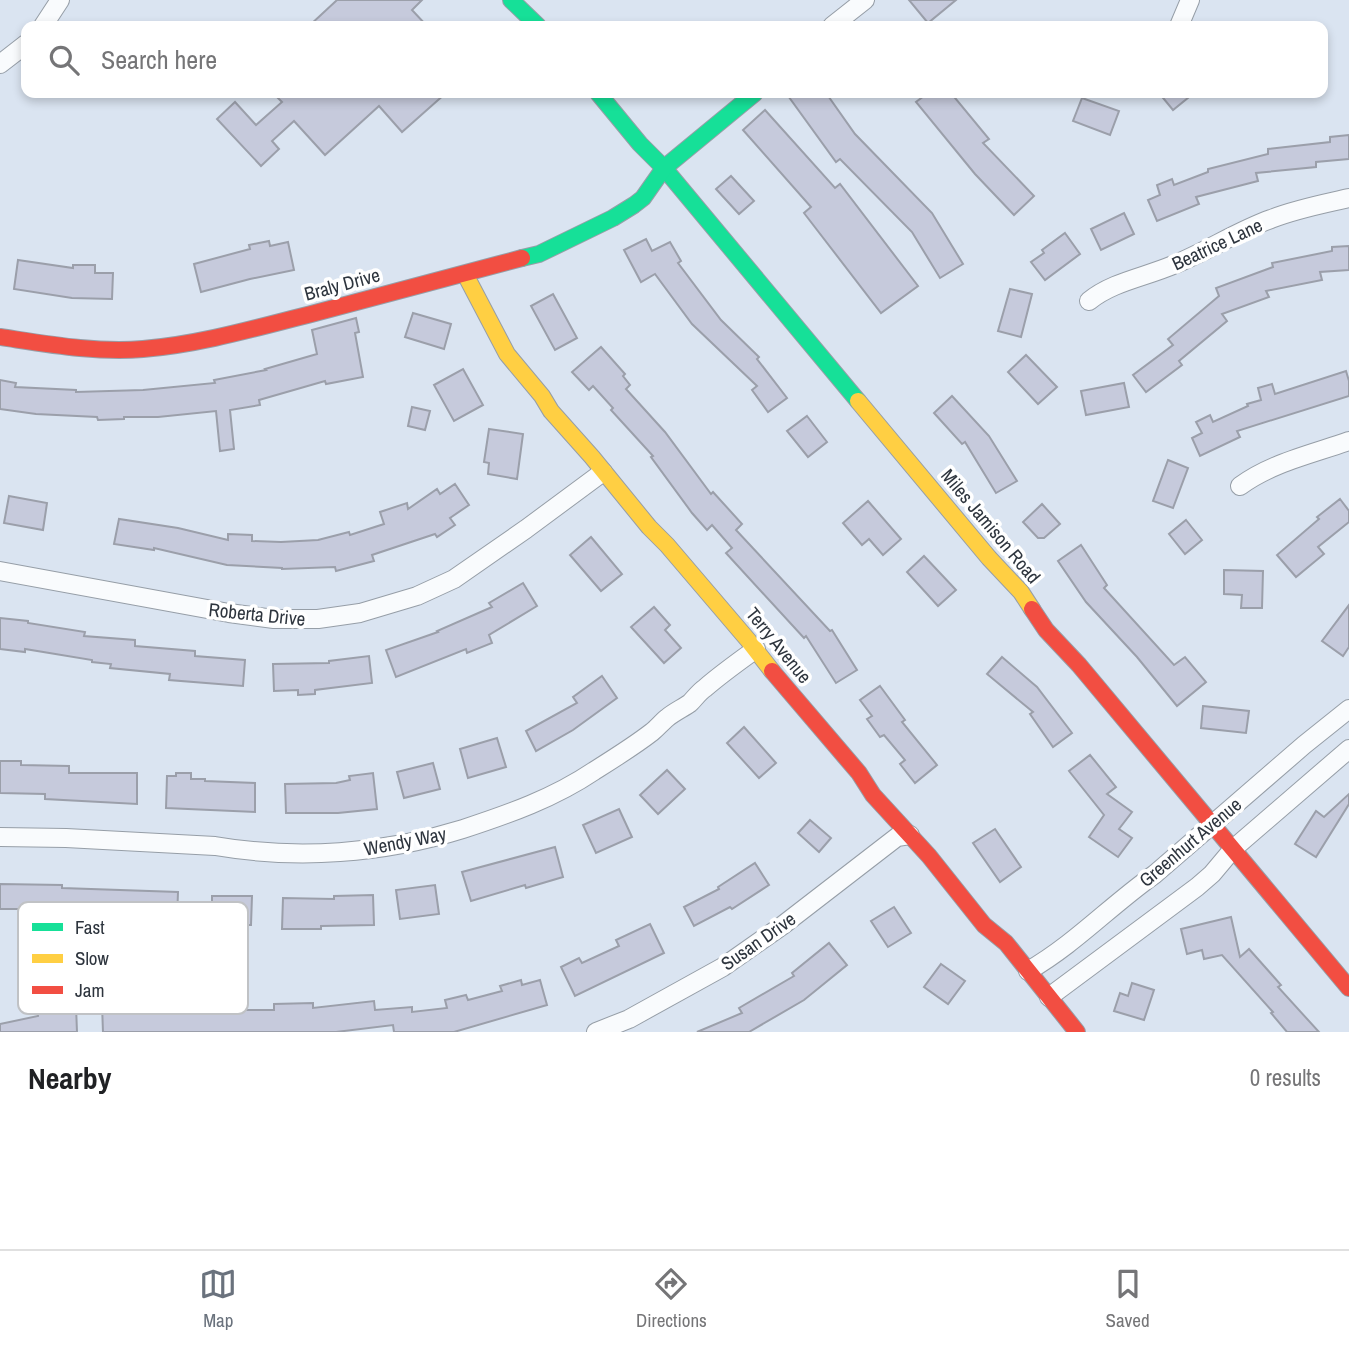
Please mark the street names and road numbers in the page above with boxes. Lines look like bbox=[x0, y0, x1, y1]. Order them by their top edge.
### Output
street label: Beatrice Lane bbox=[1168, 212, 1266, 276]
street label: Braly Drive bbox=[301, 261, 383, 307]
street label: Miles Jamison Road bbox=[935, 463, 1047, 589]
street label: Roberta Drive bbox=[207, 596, 307, 632]
street label: Terry Avenue bbox=[740, 602, 818, 688]
street label: Greenhurt Avenue bbox=[1133, 791, 1247, 893]
street label: Wendy Way bbox=[362, 820, 448, 862]
street label: Susan Drive bbox=[715, 906, 801, 976]

